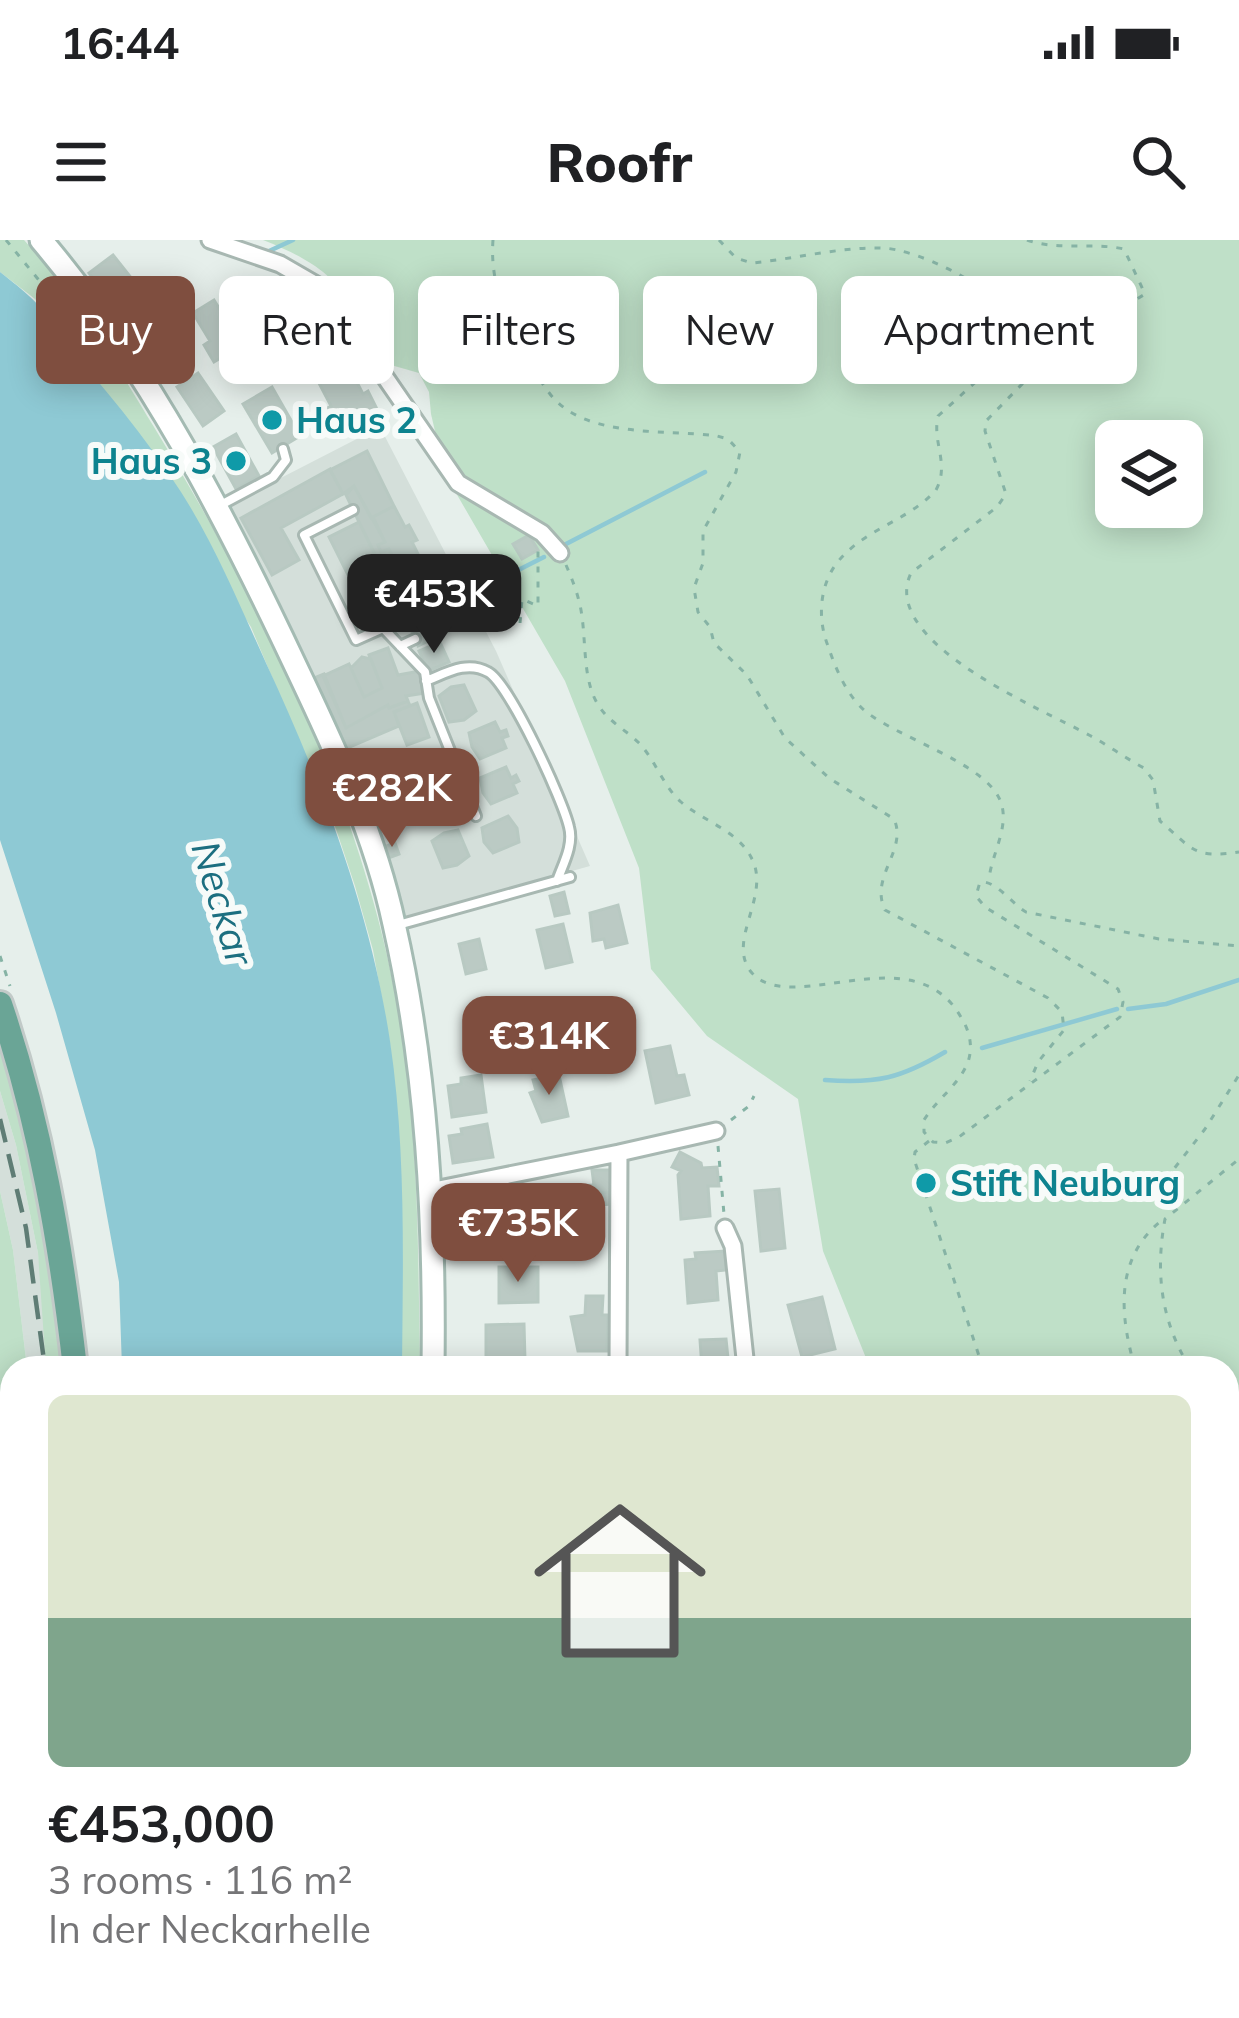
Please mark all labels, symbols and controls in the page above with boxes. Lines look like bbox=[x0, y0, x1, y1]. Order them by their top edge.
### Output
text: 16:44 bbox=[60, 14, 179, 70]
text: Roofr bbox=[547, 128, 692, 196]
icon: menu bbox=[48, 129, 114, 195]
icon: search bbox=[1125, 129, 1191, 195]
chip: Buy bbox=[36, 276, 195, 384]
chip: Rent bbox=[219, 276, 394, 384]
chip: Filters bbox=[418, 276, 619, 384]
chip: New bbox=[643, 276, 817, 384]
chip: Apartment bbox=[841, 276, 1137, 384]
place label: Haus 2 bbox=[296, 397, 417, 442]
marker: Haus 2 bbox=[259, 407, 285, 433]
map controls bbox=[1095, 420, 1203, 528]
button: layers bbox=[1095, 420, 1203, 528]
place label: Haus 3 bbox=[91, 438, 212, 483]
marker: Haus 3 bbox=[223, 448, 249, 474]
pin: €453K bbox=[350, 554, 518, 656]
text: €453K bbox=[374, 568, 494, 617]
pin: €282K bbox=[308, 748, 476, 850]
text: €282K bbox=[332, 762, 452, 811]
water label: Neckar bbox=[181, 835, 266, 973]
pin: €314K bbox=[465, 996, 633, 1098]
text: €314K bbox=[489, 1010, 609, 1059]
place label: Stift Neuburg bbox=[950, 1160, 1180, 1205]
marker: Stift Neuburg bbox=[913, 1170, 939, 1196]
pin: €735K bbox=[434, 1183, 602, 1285]
text: €735K bbox=[458, 1197, 578, 1246]
icon: home bbox=[512, 1473, 728, 1689]
text: €453,000 bbox=[48, 1791, 275, 1855]
text: 3 rooms · 116 m² bbox=[48, 1855, 352, 1904]
text: In der Neckarhelle bbox=[48, 1904, 371, 1953]

